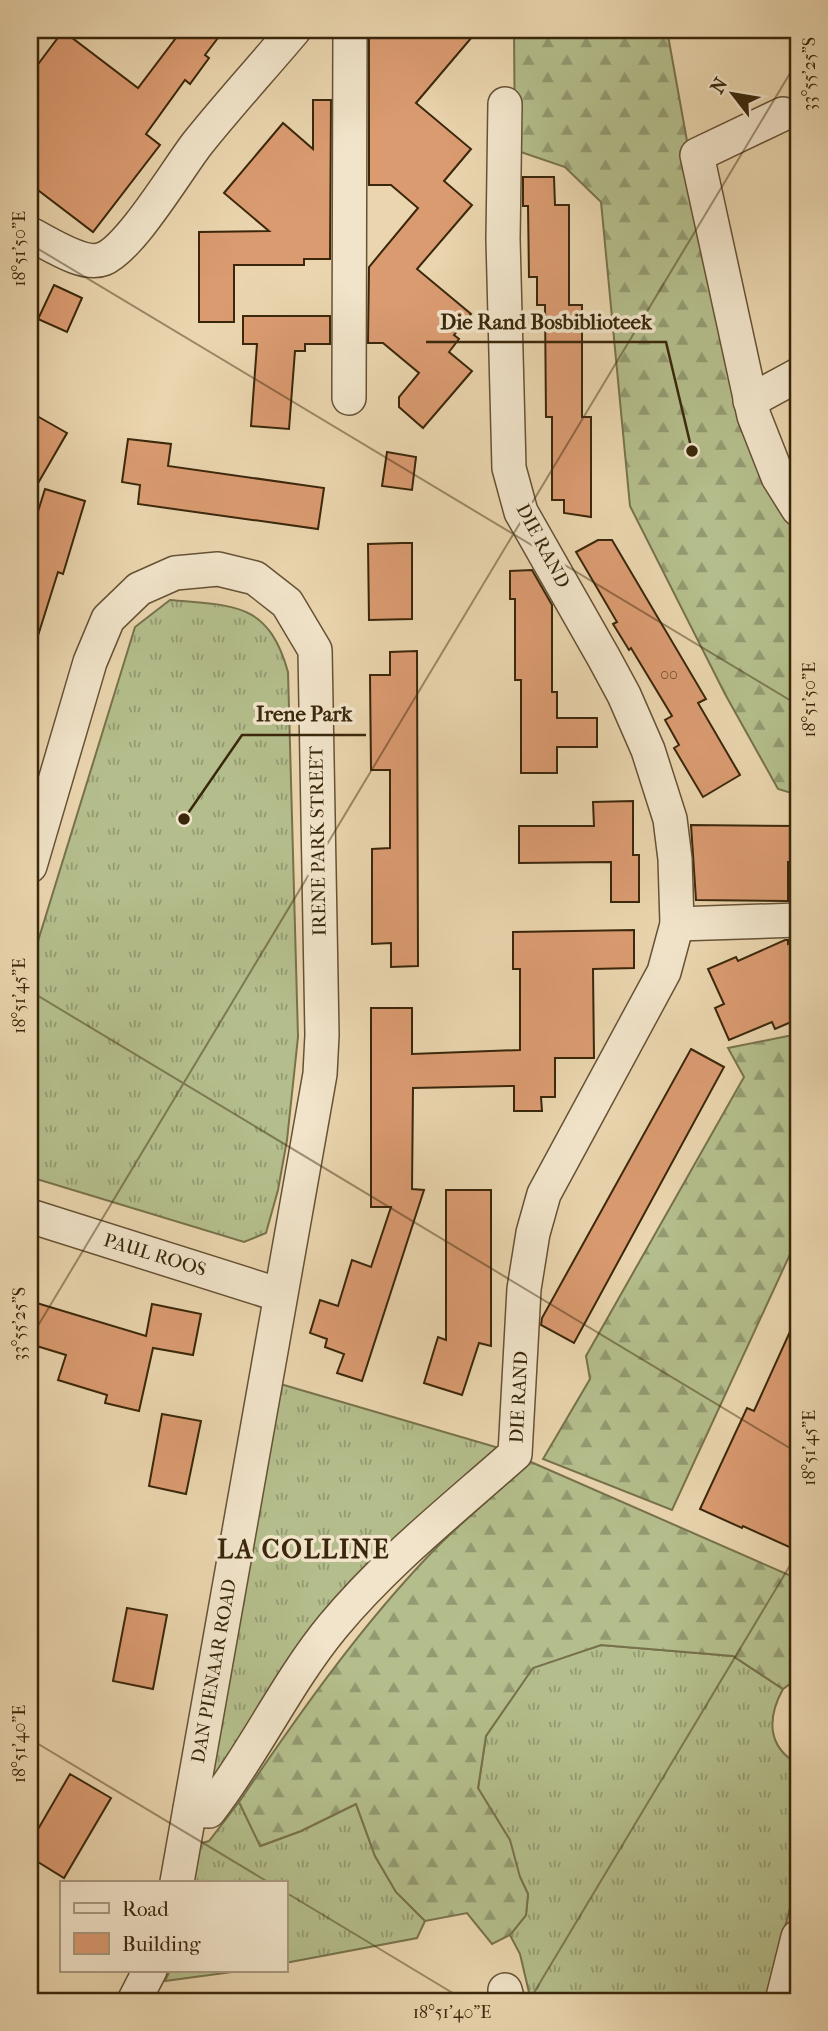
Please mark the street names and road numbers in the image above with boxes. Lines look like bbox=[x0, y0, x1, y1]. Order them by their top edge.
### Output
street label: DIE RAND bbox=[512, 500, 574, 592]
street label: IRENE PARK STREET bbox=[305, 746, 331, 936]
street label: PAUL ROOS bbox=[101, 1229, 209, 1281]
street label: DIE RAND bbox=[506, 1350, 532, 1444]
street label: DAN PIENAAR ROAD bbox=[187, 1577, 241, 1765]

